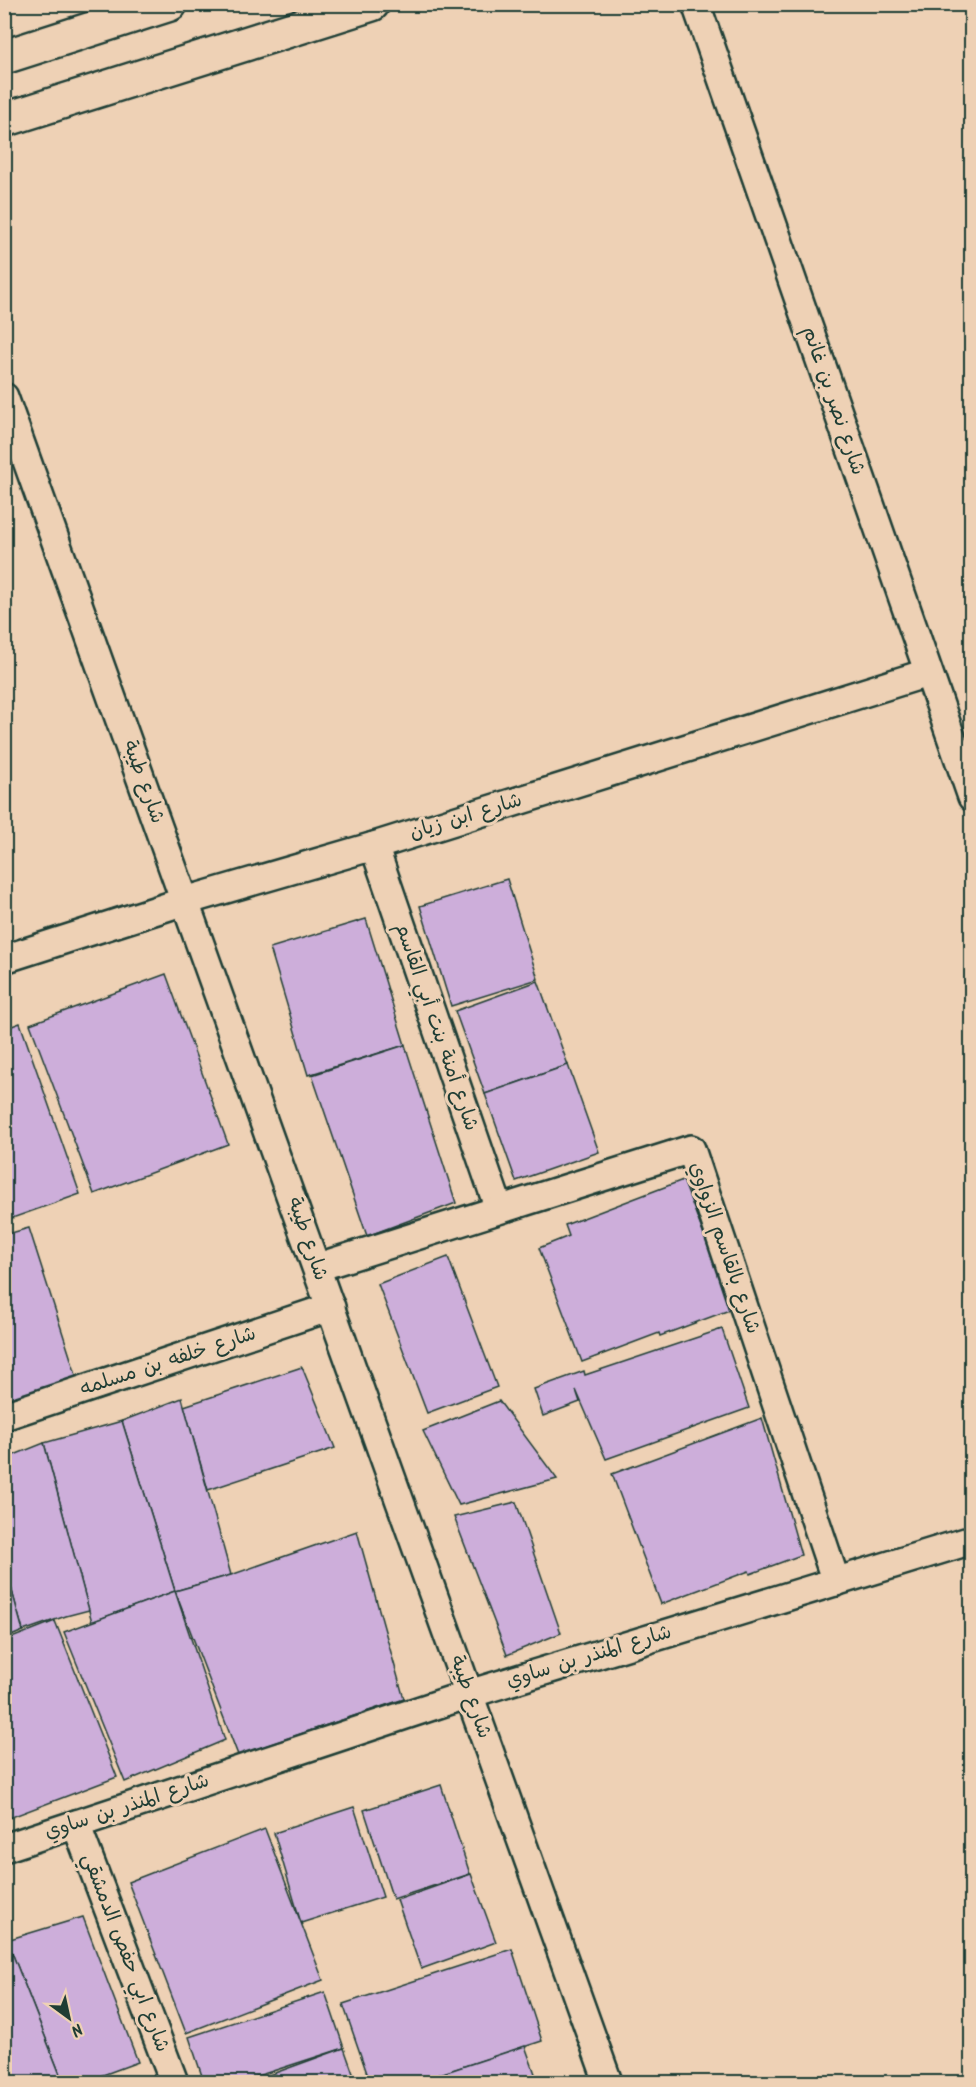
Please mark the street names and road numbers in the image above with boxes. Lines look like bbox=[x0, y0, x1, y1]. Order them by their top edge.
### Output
street label: شارع نصر بن غانم bbox=[793, 322, 873, 480]
street label: شارع طيبة bbox=[113, 736, 173, 828]
street label: شارع ابن زيان bbox=[406, 785, 526, 849]
street label: شارع أمنة بنت أبي القاسم bbox=[385, 919, 487, 1135]
street label: شارع بالقاسم الزواوي bbox=[680, 1158, 768, 1338]
street label: شارع طيبة bbox=[278, 1193, 336, 1285]
street label: شارع خلفه بن مسلمه bbox=[76, 1318, 260, 1406]
street label: شارع المنذر بن ساوي bbox=[502, 1617, 676, 1697]
street label: شارع طيبة bbox=[440, 1651, 500, 1743]
street label: شارع المنذر بن ساوي bbox=[40, 1765, 214, 1849]
street label: شارع ابي حفص الدمشقي bbox=[72, 1849, 178, 2057]

